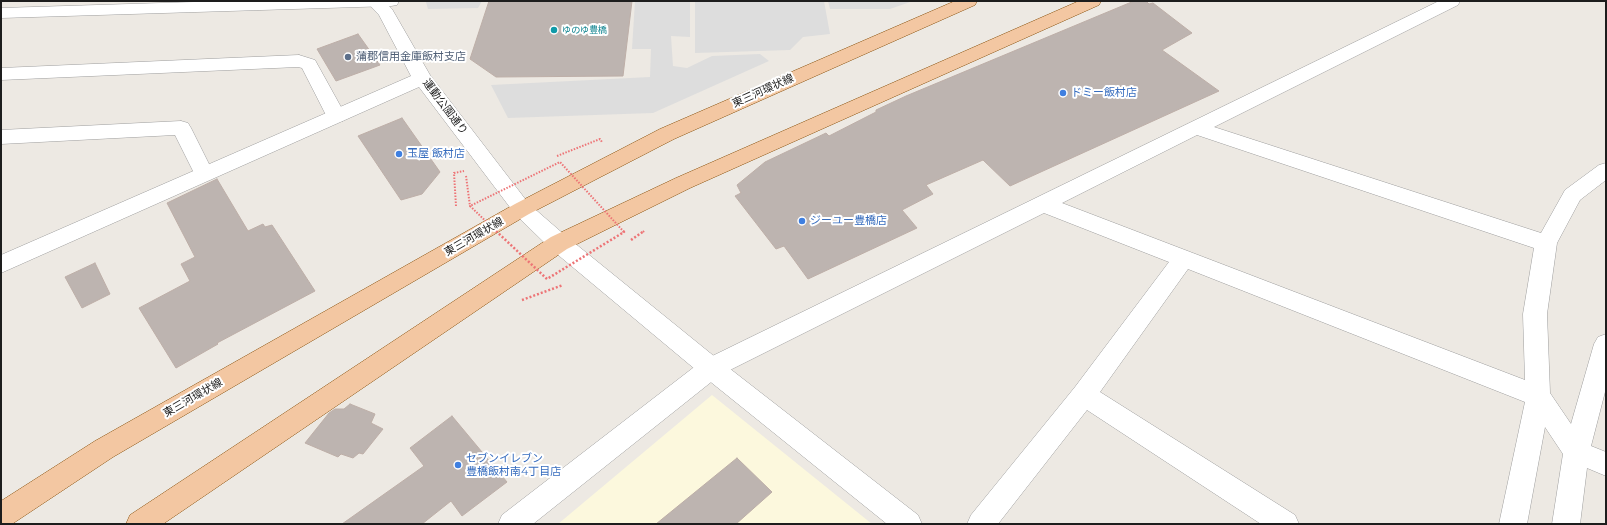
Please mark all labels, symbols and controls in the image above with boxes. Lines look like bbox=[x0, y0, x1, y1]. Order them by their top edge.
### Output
marker: ゆのゆ豊橋 bbox=[549, 25, 559, 35]
place label: ゆのゆ豊橋 bbox=[562, 25, 607, 35]
place label: 蒲郡信用金庫飯村支店 bbox=[356, 50, 466, 64]
marker: 蒲郡信用金庫飯村支店 bbox=[343, 52, 353, 62]
street label: 東三河環状線 bbox=[730, 72, 796, 110]
street label: 運動公園通り bbox=[420, 77, 470, 137]
place label: ドミー飯村店 bbox=[1071, 86, 1137, 100]
marker: ドミー飯村店 bbox=[1058, 88, 1068, 98]
place label: 玉屋 飯村店 bbox=[407, 147, 465, 161]
marker: 玉屋 飯村店 bbox=[394, 149, 404, 159]
place label: ジーユー豊橋店 bbox=[810, 214, 887, 228]
street label: 東三河環状線 bbox=[442, 215, 506, 259]
marker: ジーユー豊橋店 bbox=[797, 216, 807, 226]
street label: 東三河環状線 bbox=[161, 376, 225, 420]
place label: セブンイレブン 豊橋飯村南4丁目店 bbox=[466, 452, 561, 478]
marker: セブンイレブン 豊橋飯村南4丁目店 bbox=[453, 460, 463, 470]

